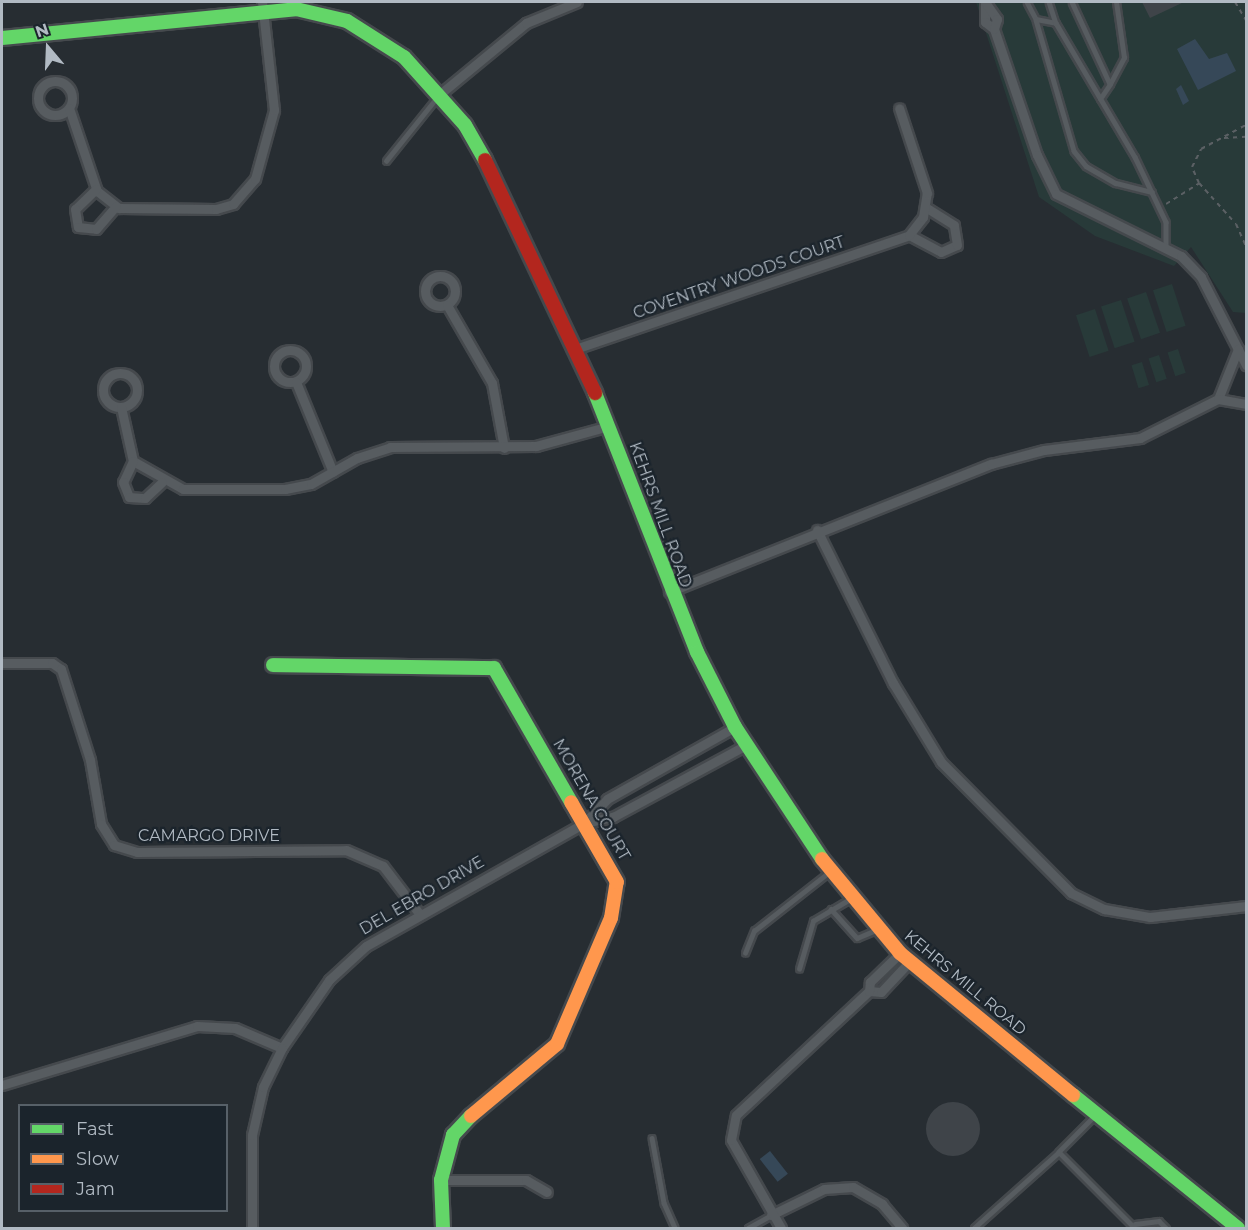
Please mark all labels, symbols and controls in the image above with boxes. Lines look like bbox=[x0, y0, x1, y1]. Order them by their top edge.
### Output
north arrow bbox=[18, 18, 78, 78]
text: N bbox=[33, 19, 51, 42]
street label: COVENTRY WOODS COURT bbox=[631, 233, 847, 323]
street label: KEHRS MILL ROAD bbox=[625, 440, 695, 590]
street label: MORENA COURT bbox=[548, 736, 634, 864]
street label: CAMARGO DRIVE bbox=[138, 826, 280, 846]
street label: DEL EBRO DRIVE bbox=[356, 853, 488, 939]
street label: KEHRS MILL ROAD bbox=[900, 926, 1030, 1040]
legend bbox=[18, 1104, 228, 1212]
text: Fast bbox=[76, 1118, 114, 1140]
text: Slow bbox=[76, 1148, 119, 1170]
text: Jam bbox=[76, 1178, 115, 1200]

